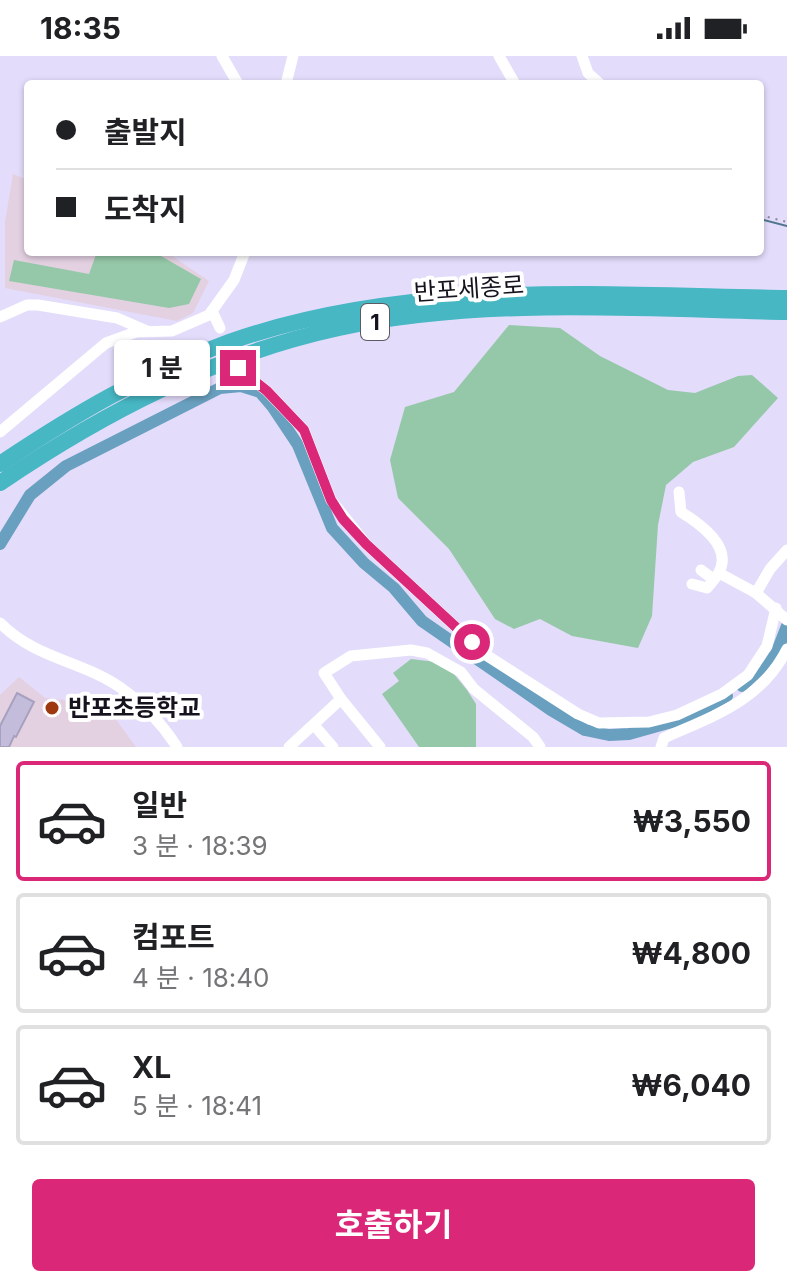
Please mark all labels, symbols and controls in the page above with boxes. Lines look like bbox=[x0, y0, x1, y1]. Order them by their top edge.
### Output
text: 18:35 bbox=[40, 10, 121, 46]
text: 출발지 bbox=[104, 114, 187, 150]
text: 도착지 bbox=[104, 191, 187, 227]
street label: 반포세종로 bbox=[413, 270, 525, 307]
road number: 1 bbox=[361, 304, 389, 340]
callout: 1 분 bbox=[114, 340, 210, 396]
route end bbox=[220, 350, 256, 386]
text: 1 분 bbox=[141, 352, 183, 383]
route start bbox=[454, 624, 490, 660]
place label: 반포초등학교 bbox=[68, 693, 200, 722]
marker: 반포초등학교 bbox=[43, 699, 61, 717]
icon: car bbox=[36, 785, 108, 857]
text: 일반 bbox=[132, 787, 187, 823]
text: ₩3,550 bbox=[633, 803, 751, 839]
text: 3 분 · 18:39 bbox=[132, 830, 268, 861]
icon: car bbox=[36, 917, 108, 989]
text: 컴포트 bbox=[132, 919, 215, 955]
text: ₩4,800 bbox=[631, 935, 751, 971]
text: 4 분 · 18:40 bbox=[132, 962, 270, 993]
icon: car bbox=[36, 1049, 108, 1121]
text: XL bbox=[132, 1049, 171, 1085]
text: ₩6,040 bbox=[631, 1067, 751, 1103]
text: 5 분 · 18:41 bbox=[132, 1090, 262, 1121]
button: 호출하기 bbox=[32, 1179, 755, 1271]

